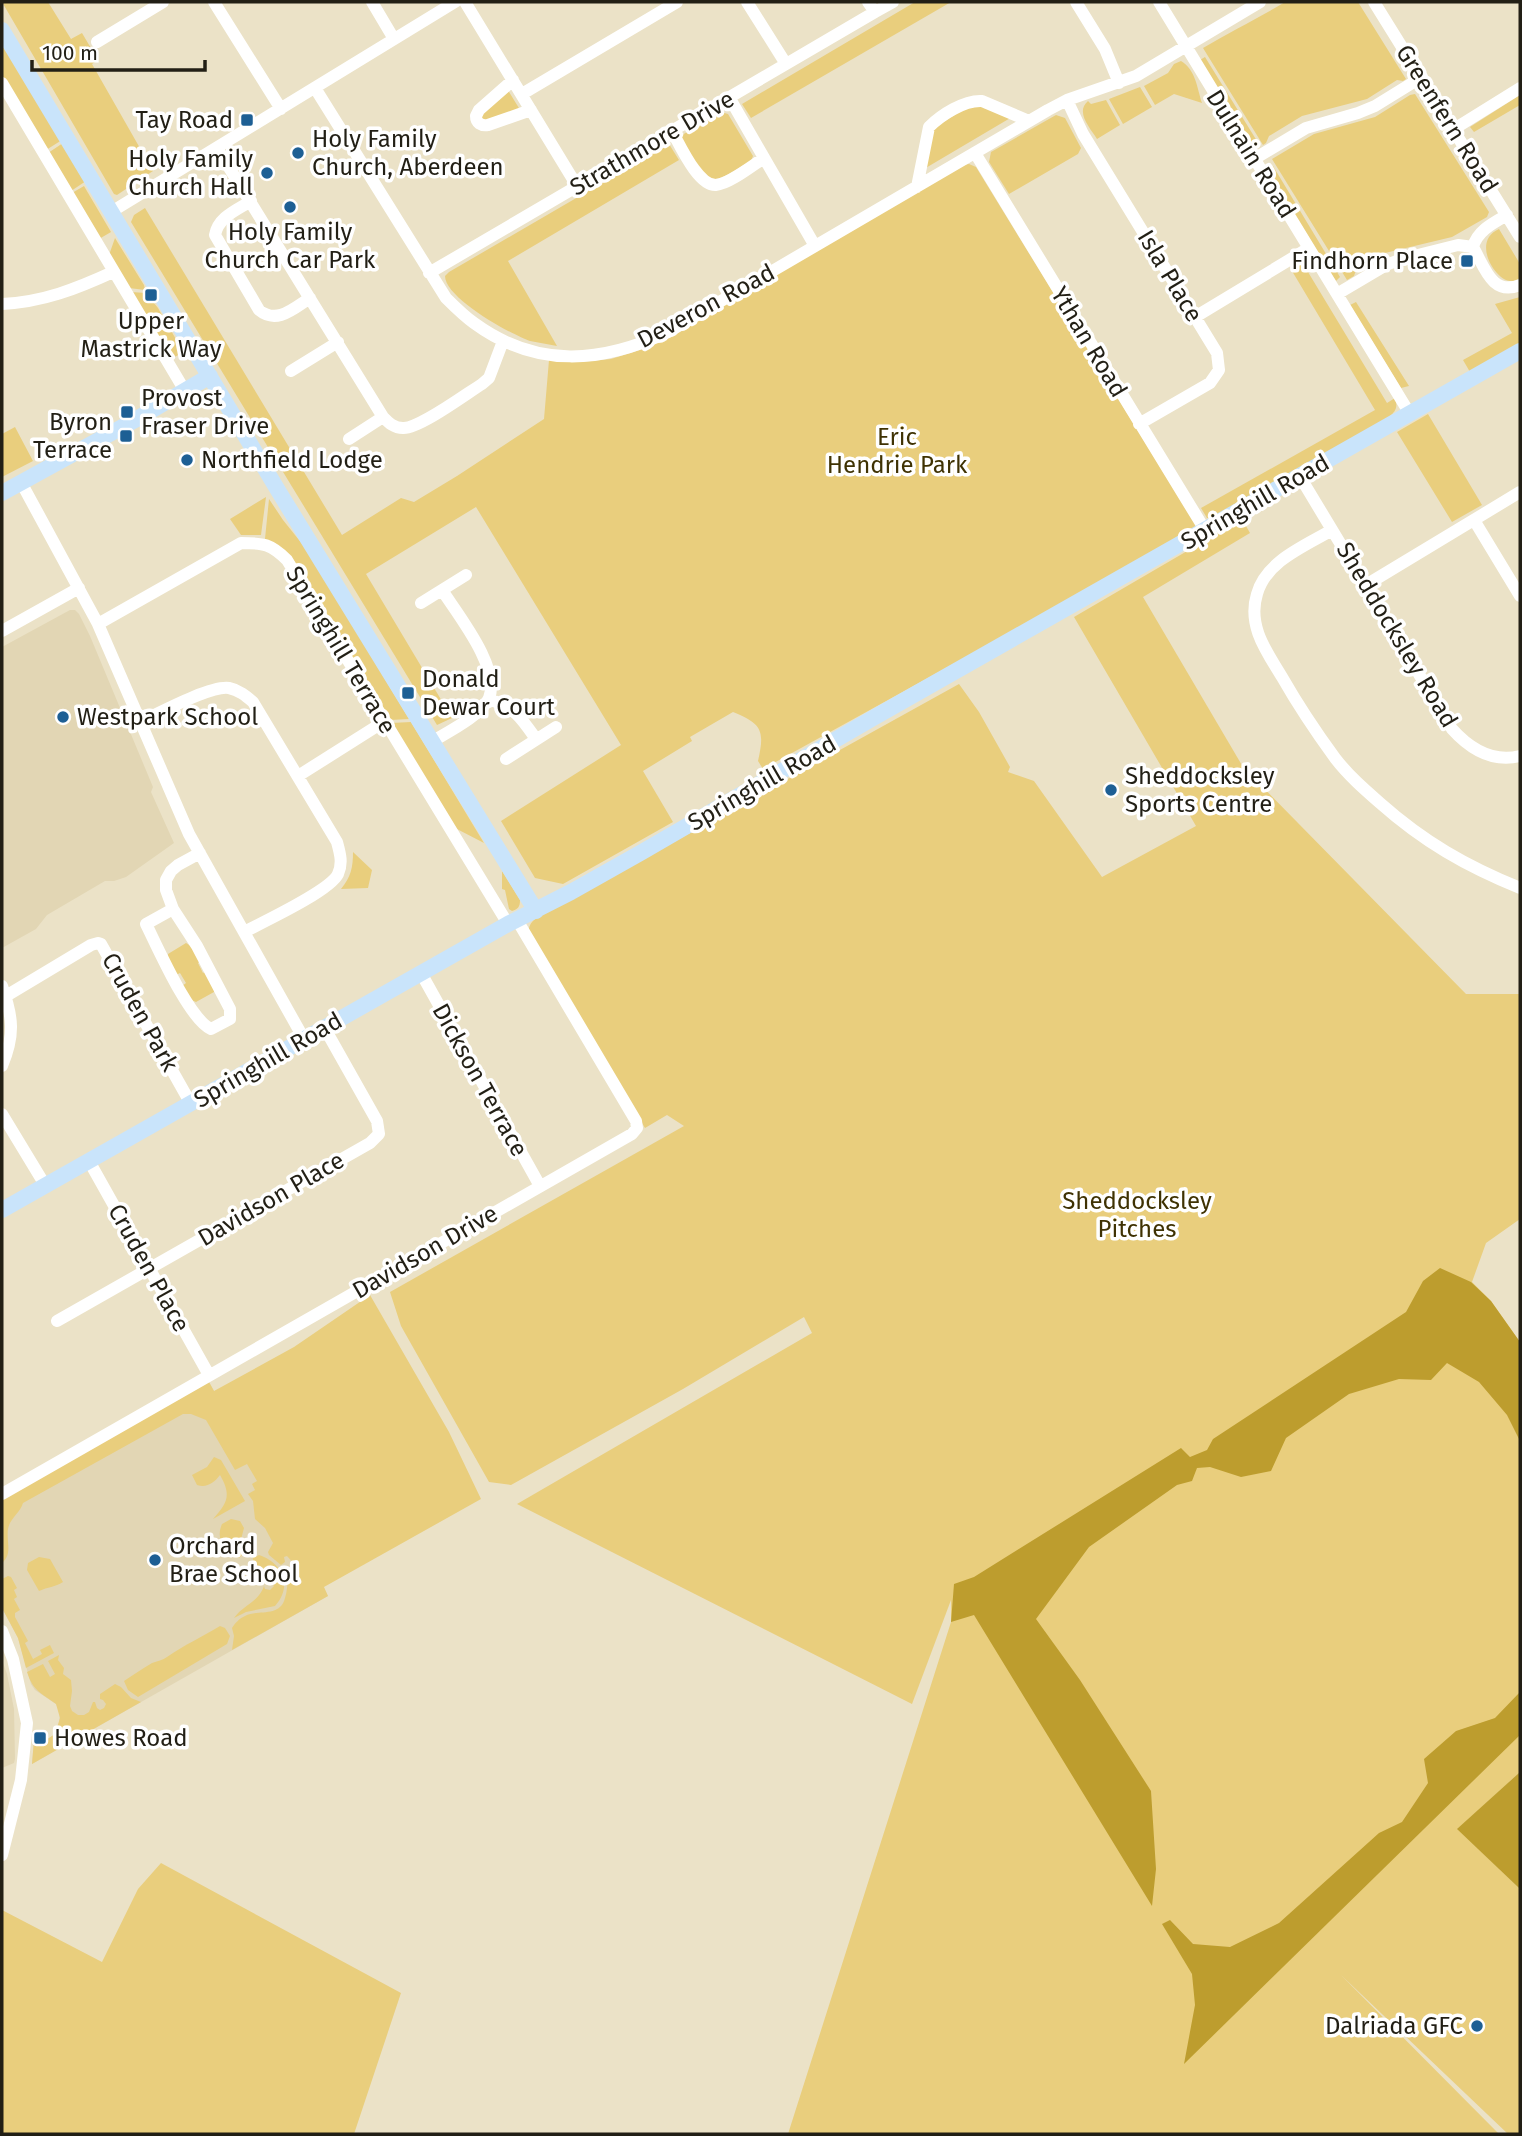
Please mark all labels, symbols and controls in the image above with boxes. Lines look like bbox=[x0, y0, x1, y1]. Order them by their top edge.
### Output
scale bar bbox=[32, 28, 205, 72]
text: 100 m bbox=[42, 40, 98, 66]
street label: Greenfern Road bbox=[1390, 40, 1504, 198]
street label: Strathmore Drive bbox=[565, 85, 739, 201]
street label: Dulnain Road bbox=[1200, 85, 1302, 223]
place label: Tay Road bbox=[136, 106, 233, 134]
marker: Tay Road bbox=[239, 112, 255, 128]
place label: Holy Family Church, Aberdeen bbox=[312, 125, 504, 181]
place label: Holy Family Church Hall bbox=[128, 145, 253, 201]
marker: Holy Family Church, Aberdeen bbox=[290, 145, 306, 161]
marker: Holy Family Church Hall bbox=[259, 165, 275, 181]
marker: Holy Family Church Car Park bbox=[282, 199, 298, 215]
place label: Holy Family Church Car Park bbox=[205, 218, 376, 274]
street label: Isla Place bbox=[1132, 225, 1208, 327]
place label: Findhorn Place bbox=[1291, 247, 1453, 275]
marker: Findhorn Place bbox=[1459, 253, 1475, 269]
street label: Deveron Road bbox=[633, 258, 779, 354]
street label: Ythan Road bbox=[1045, 282, 1133, 402]
marker: Upper Mastrick Way bbox=[143, 287, 159, 303]
place label: Upper Mastrick Way bbox=[80, 307, 222, 363]
place label: Provost Fraser Drive bbox=[141, 384, 269, 440]
marker: Provost Fraser Drive bbox=[119, 404, 135, 420]
place label: Byron Terrace bbox=[33, 408, 112, 464]
park label: Eric Hendrie Park bbox=[827, 423, 968, 479]
marker: Byron Terrace bbox=[118, 428, 134, 444]
place label: Northfield Lodge bbox=[201, 446, 383, 474]
street label: Springhill Road bbox=[1176, 448, 1334, 556]
marker: Northfield Lodge bbox=[179, 452, 195, 468]
street label: Sheddocksley Road bbox=[1331, 537, 1463, 733]
street label: Springhill Terrace bbox=[280, 561, 402, 739]
place label: Donald Dewar Court bbox=[422, 665, 555, 721]
marker: Donald Dewar Court bbox=[400, 685, 416, 701]
place label: Westpark School bbox=[77, 703, 258, 731]
marker: Westpark School bbox=[55, 709, 71, 725]
street label: Springhill Road bbox=[683, 729, 841, 837]
place label: Sheddocksley Sports Centre bbox=[1125, 762, 1275, 818]
marker: Sheddocksley Sports Centre bbox=[1103, 782, 1119, 798]
street label: Cruden Park bbox=[96, 948, 184, 1077]
street label: Dickson Terrace bbox=[426, 999, 534, 1161]
street label: Springhill Road bbox=[189, 1006, 347, 1114]
street label: Davidson Place bbox=[193, 1146, 349, 1252]
park label: Sheddocksley Pitches bbox=[1062, 1187, 1212, 1243]
street label: Cruden Place bbox=[102, 1199, 196, 1337]
street label: Davidson Drive bbox=[348, 1199, 502, 1305]
place label: Orchard Brae School bbox=[169, 1532, 298, 1588]
marker: Orchard Brae School bbox=[147, 1552, 163, 1568]
place label: Howes Road bbox=[54, 1724, 188, 1752]
marker: Howes Road bbox=[32, 1730, 48, 1746]
place label: Dalriada GFC bbox=[1325, 2012, 1463, 2040]
marker: Dalriada GFC bbox=[1469, 2018, 1485, 2034]

